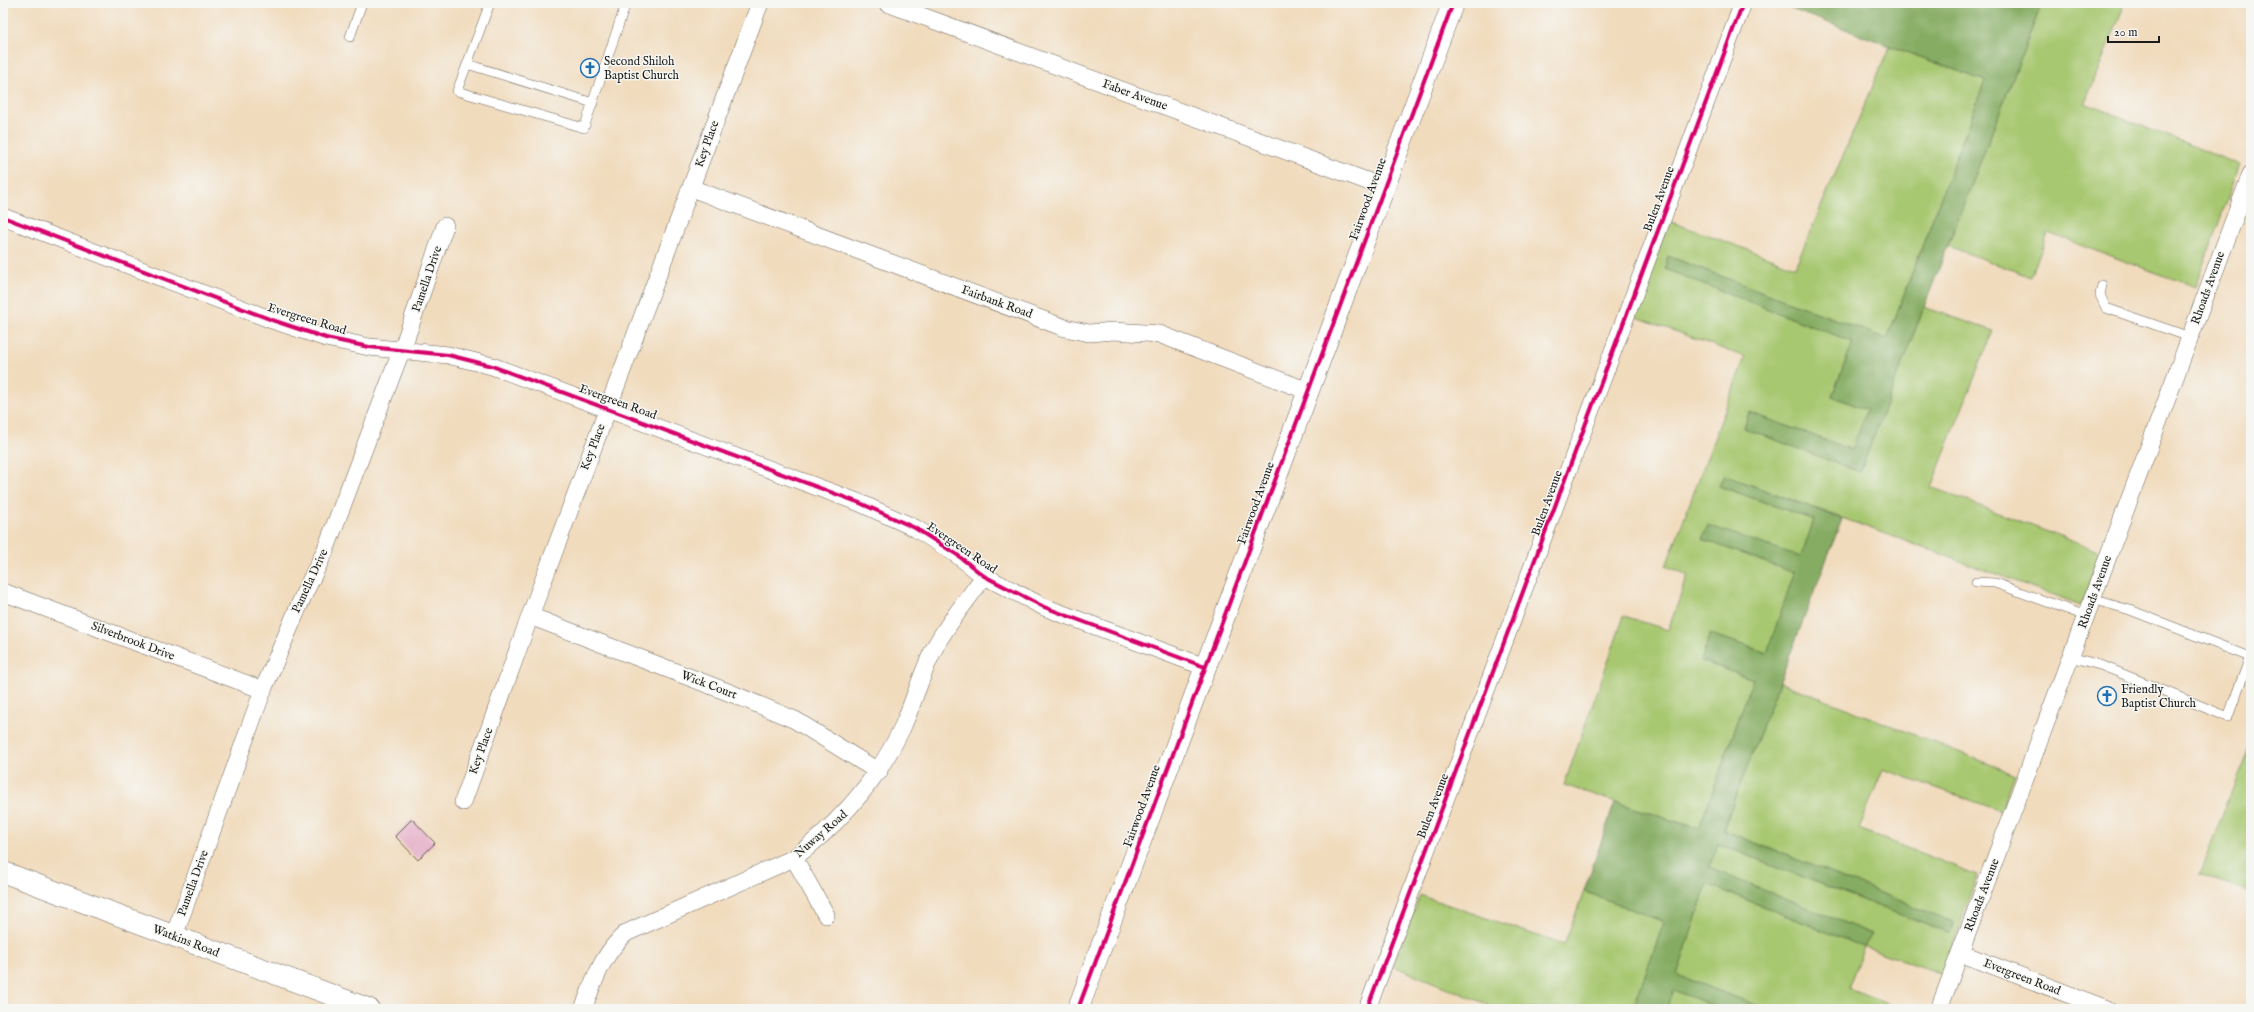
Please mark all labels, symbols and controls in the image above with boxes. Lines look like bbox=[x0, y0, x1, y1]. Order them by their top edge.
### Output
scale bar bbox=[2108, 18, 2159, 44]
text: 20 m bbox=[2114, 25, 2137, 40]
place label: Second Shiloh Baptist Church bbox=[604, 54, 680, 84]
church icon: Second Shiloh Baptist Church bbox=[579, 57, 601, 79]
street label: Faber Avenue bbox=[1100, 76, 1170, 114]
street label: Key Place bbox=[692, 118, 723, 169]
street label: Fairwood Avenue bbox=[1346, 155, 1390, 242]
street label: Bulen Avenue bbox=[1640, 164, 1678, 234]
street label: Pamella Drive bbox=[409, 243, 445, 314]
street label: Rhoads Avenue bbox=[2188, 249, 2228, 327]
street label: Fairbank Road bbox=[959, 282, 1035, 322]
street label: Evergreen Road bbox=[266, 300, 349, 338]
street label: Evergreen Road bbox=[577, 381, 659, 423]
street label: Key Place bbox=[577, 421, 609, 472]
street label: Fairwood Avenue bbox=[1234, 459, 1278, 546]
street label: Bulen Avenue bbox=[1528, 468, 1566, 538]
street label: Evergreen Road bbox=[924, 519, 1000, 577]
street label: Pamella Drive bbox=[289, 546, 332, 615]
street label: Rhoads Avenue bbox=[2075, 553, 2115, 631]
street label: Silverbrook Drive bbox=[89, 618, 177, 664]
street label: Wick Court bbox=[679, 668, 739, 702]
place label: Friendly Baptist Church bbox=[2121, 682, 2197, 712]
church icon: Friendly Baptist Church bbox=[2096, 685, 2118, 707]
street label: Key Place bbox=[466, 725, 497, 776]
street label: Fairwood Avenue bbox=[1120, 762, 1164, 849]
street label: Bulen Avenue bbox=[1414, 771, 1452, 841]
street label: Nuway Road bbox=[792, 807, 851, 861]
street label: Pamella Drive bbox=[174, 848, 212, 918]
street label: Rhoads Avenue bbox=[1961, 856, 2003, 934]
street label: Watkins Road bbox=[151, 921, 222, 961]
street label: Evergreen Road bbox=[1981, 955, 2063, 999]

